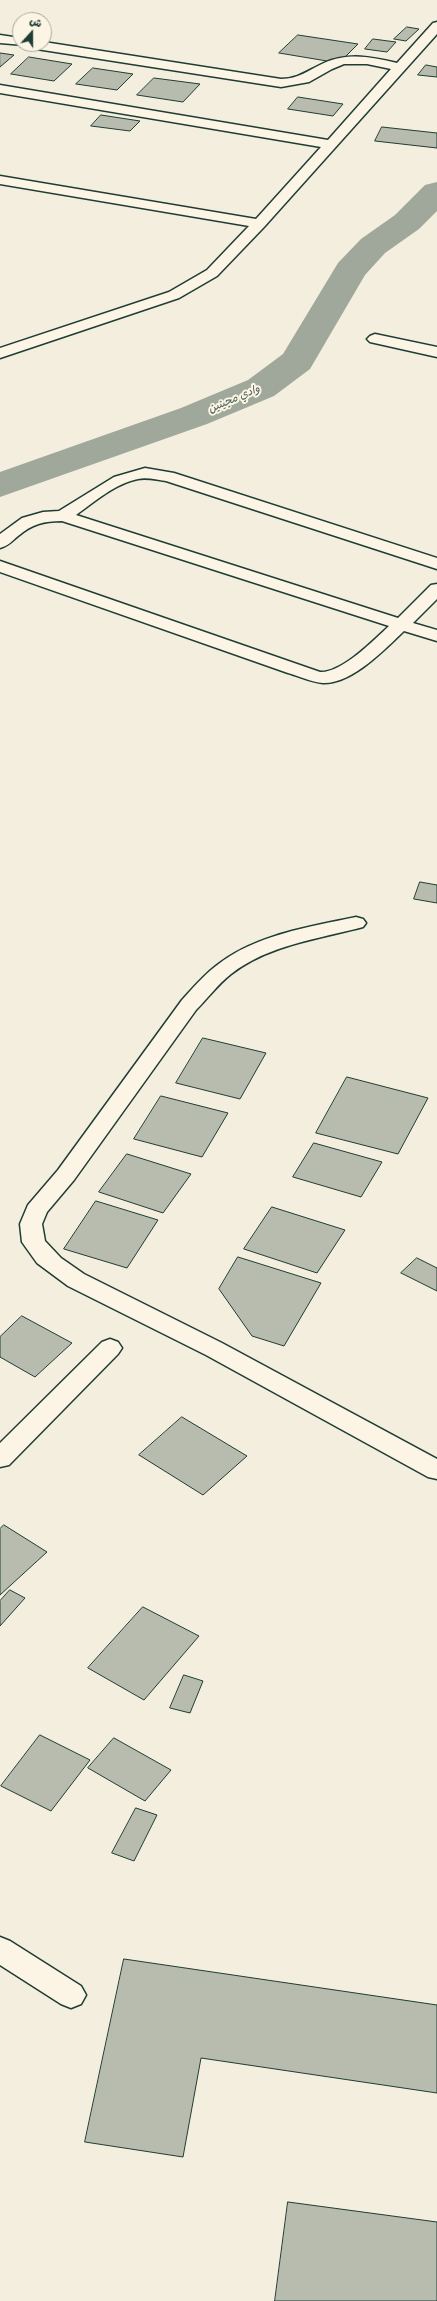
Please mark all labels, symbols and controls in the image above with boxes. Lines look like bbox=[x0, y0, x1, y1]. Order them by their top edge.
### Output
north arrow bbox=[12, 12, 52, 52]
text: ش bbox=[28, 13, 44, 30]
water label: وادي مجينين bbox=[206, 382, 262, 416]

